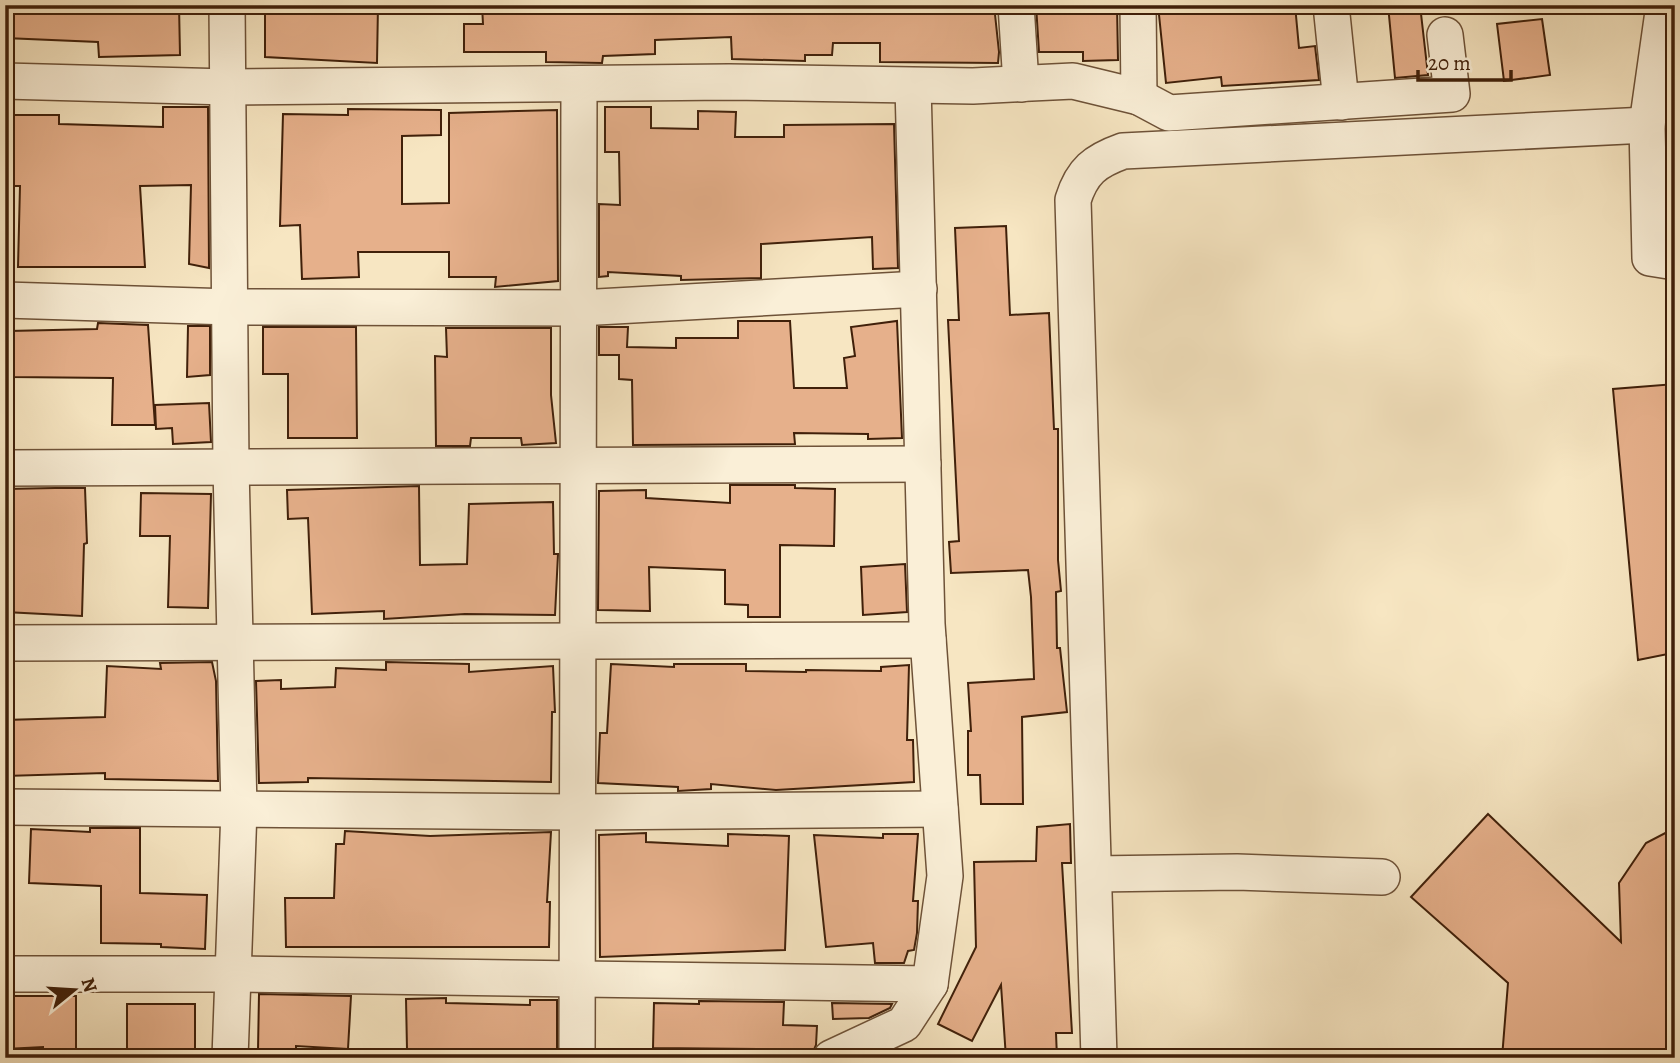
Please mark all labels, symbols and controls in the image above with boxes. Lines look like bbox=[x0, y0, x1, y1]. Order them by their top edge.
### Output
scale bar bbox=[1418, 38, 1510, 82]
text: 20 m bbox=[1428, 49, 1471, 77]
north arrow bbox=[38, 954, 108, 1024]
text: N bbox=[75, 974, 104, 996]

